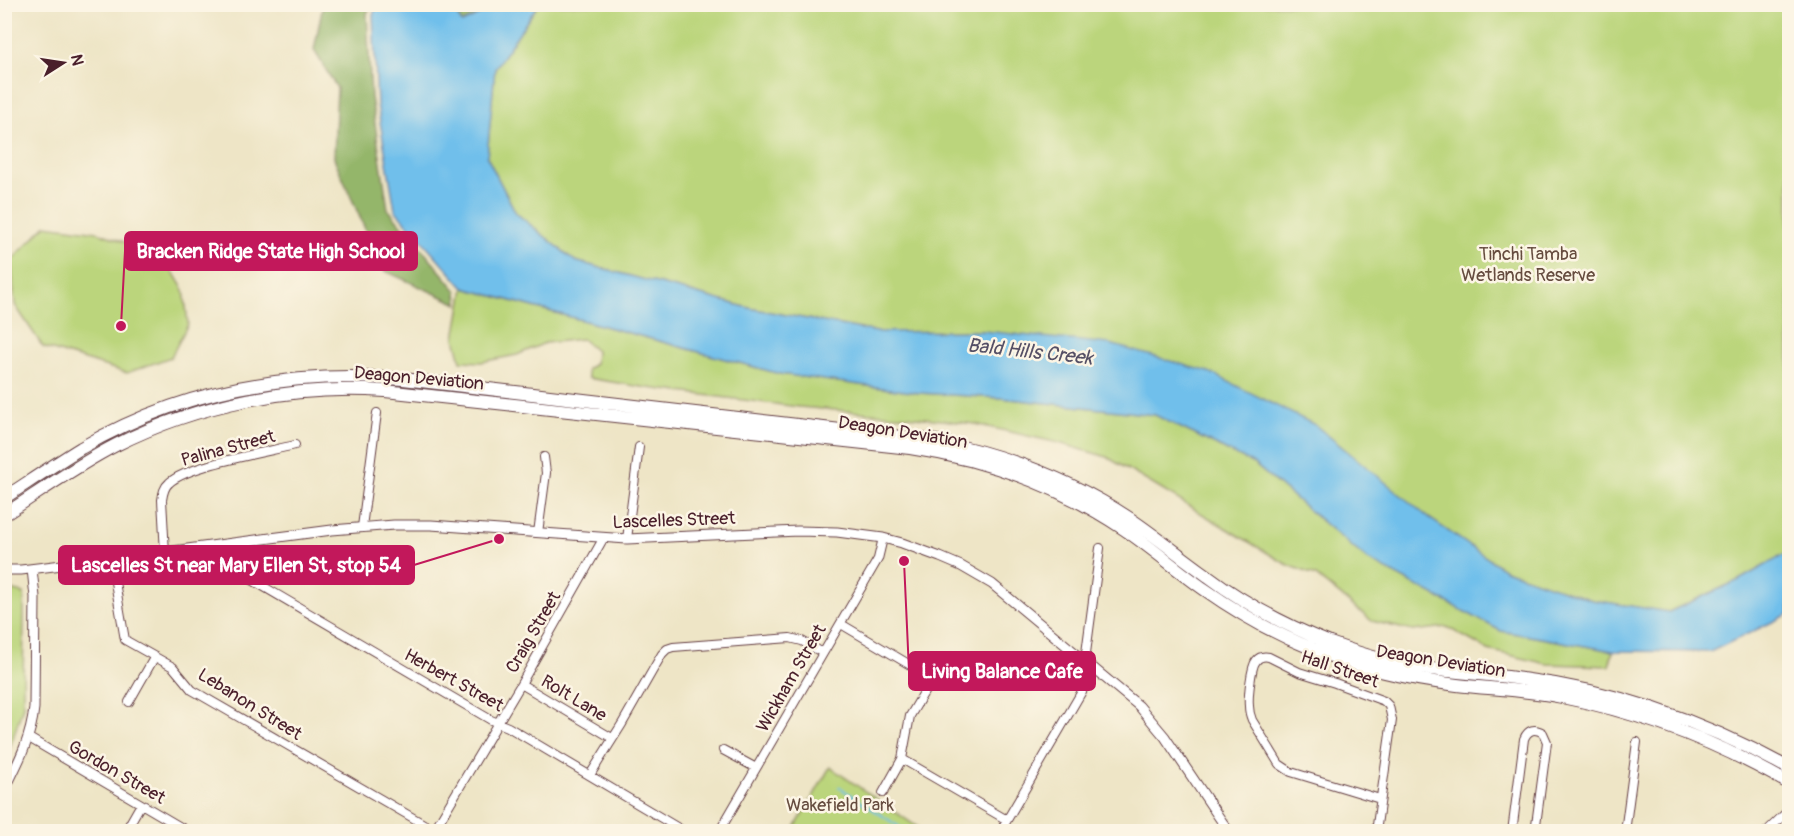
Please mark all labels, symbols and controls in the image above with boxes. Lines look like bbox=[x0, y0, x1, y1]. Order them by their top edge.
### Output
north arrow bbox=[33, 33, 93, 93]
text: N bbox=[66, 53, 88, 68]
callout: Bracken Ridge State High School bbox=[125, 232, 417, 270]
text: Bracken Ridge State High School bbox=[137, 239, 405, 264]
park label: Tinchi Tamba Wetlands Reserve bbox=[1461, 243, 1595, 287]
water label: Bald Hills Creek bbox=[966, 332, 1095, 371]
street label: Deagon Deviation bbox=[353, 361, 485, 396]
street label: Deagon Deviation bbox=[837, 411, 969, 454]
street label: Palina Street bbox=[179, 425, 278, 472]
street label: Lascelles Street bbox=[612, 507, 737, 534]
callout: Lascelles St near Mary Ellen St, stop 54 bbox=[59, 546, 414, 584]
text: Lascelles St near Mary Ellen St, stop 54 bbox=[71, 553, 402, 578]
street label: Craig Street bbox=[501, 587, 566, 677]
street label: Wickham Street bbox=[751, 620, 832, 736]
street label: Deagon Deviation bbox=[1375, 640, 1507, 683]
street label: Herbert Street bbox=[400, 644, 508, 718]
street label: Hall Street bbox=[1298, 645, 1383, 694]
callout: Living Balance Cafe bbox=[909, 652, 1095, 690]
text: Living Balance Cafe bbox=[921, 659, 1084, 684]
street label: Lebanon Street bbox=[193, 663, 307, 746]
street label: Rolt Lane bbox=[537, 670, 611, 727]
street label: Gordon Street bbox=[64, 735, 170, 810]
park label: Wakefield Park bbox=[786, 794, 895, 817]

